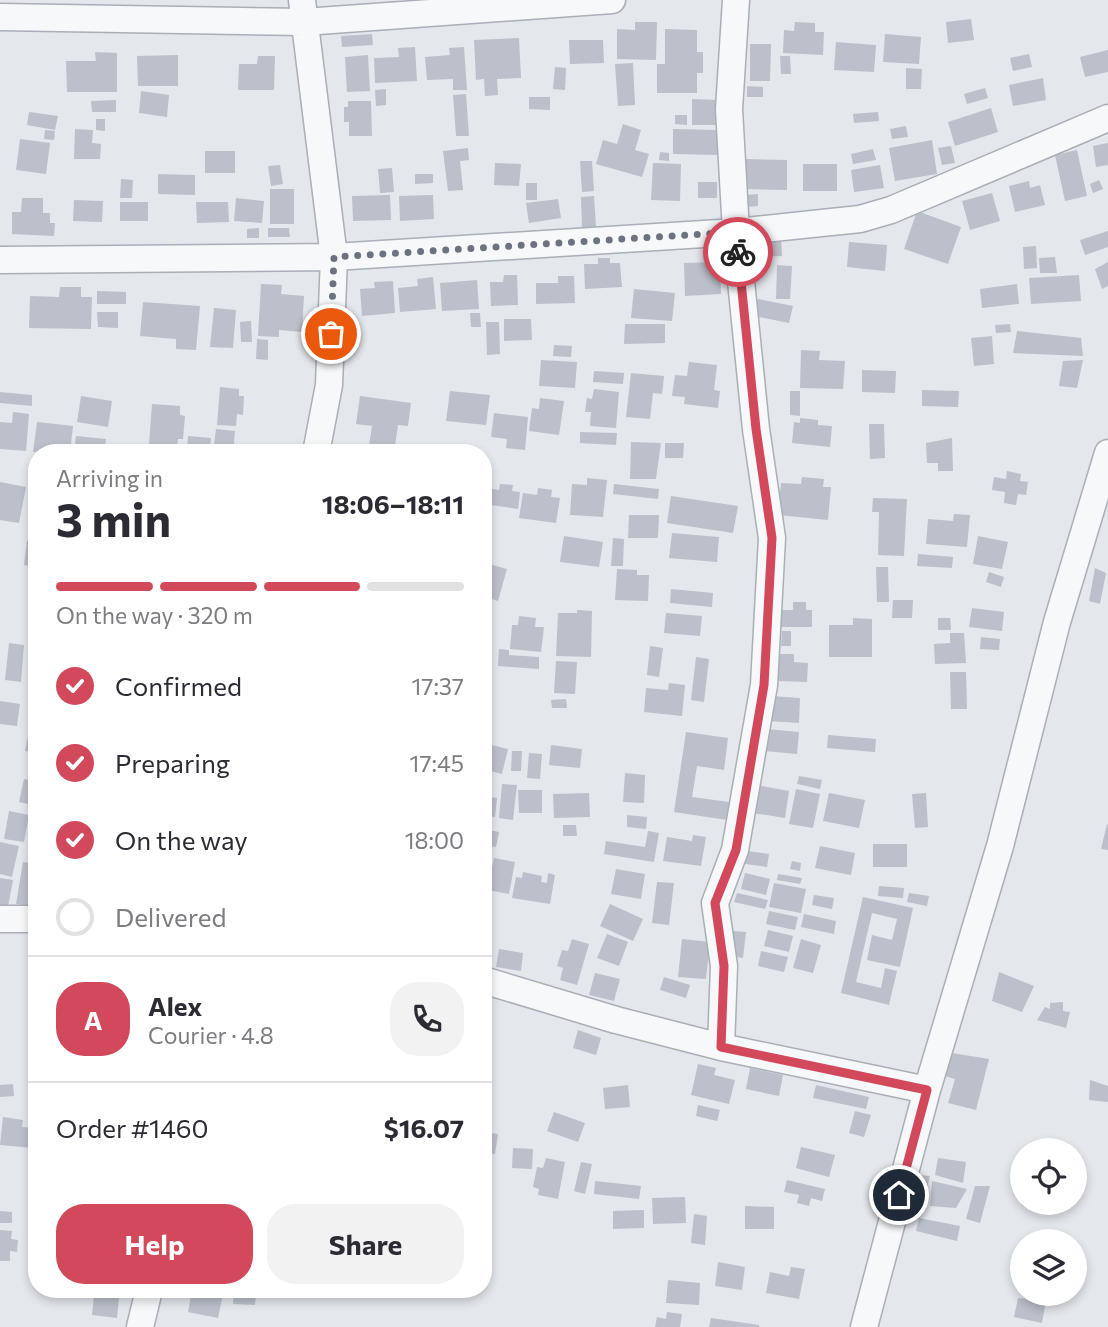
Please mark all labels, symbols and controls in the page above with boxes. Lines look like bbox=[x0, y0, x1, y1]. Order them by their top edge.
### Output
courier bbox=[703, 217, 773, 287]
icon: bike bbox=[719, 233, 757, 271]
pin bbox=[301, 304, 361, 364]
icon: bag bbox=[312, 315, 350, 353]
text: Arriving in bbox=[56, 464, 163, 492]
text: 18:06–18:11 bbox=[322, 488, 464, 519]
text: 3 min bbox=[56, 490, 171, 546]
text: On the way · 320 m bbox=[56, 601, 253, 629]
icon: check bbox=[56, 667, 94, 705]
text: Confirmed bbox=[115, 670, 242, 701]
text: 17:37 bbox=[411, 672, 464, 700]
icon: check bbox=[56, 744, 94, 782]
text: Preparing bbox=[115, 747, 230, 778]
text: 17:45 bbox=[410, 749, 464, 777]
icon: check bbox=[56, 821, 94, 859]
text: On the way bbox=[115, 824, 248, 855]
text: 18:00 bbox=[405, 826, 464, 854]
text: Delivered bbox=[115, 901, 226, 932]
button: phone bbox=[390, 982, 464, 1056]
text: Alex bbox=[148, 990, 202, 1021]
text: A bbox=[84, 1004, 102, 1035]
text: Courier · 4.8 bbox=[148, 1021, 274, 1049]
text: Order #1460 bbox=[56, 1112, 209, 1143]
text: $16.07 bbox=[384, 1112, 464, 1143]
map controls bbox=[1010, 1138, 1087, 1306]
button: locate bbox=[1010, 1138, 1087, 1215]
pin bbox=[869, 1165, 929, 1225]
icon: home bbox=[880, 1176, 918, 1214]
button: Help bbox=[56, 1204, 253, 1284]
button: Share bbox=[267, 1204, 464, 1284]
button: layers bbox=[1010, 1229, 1087, 1306]

